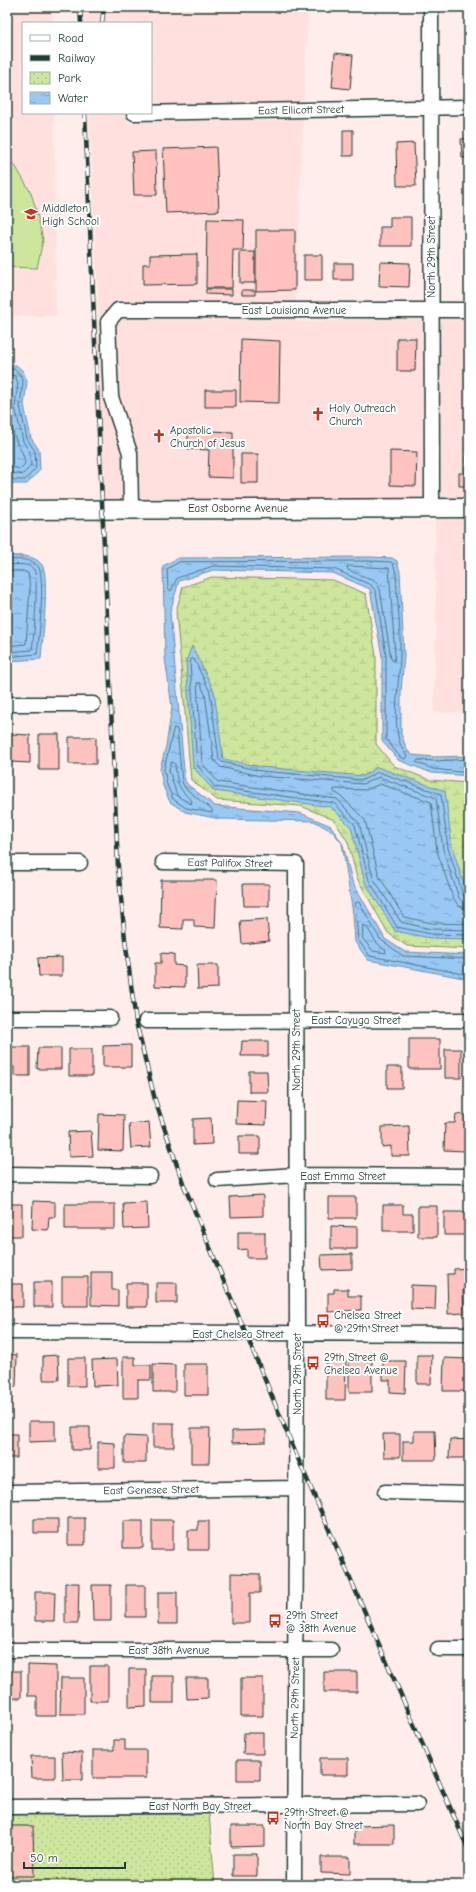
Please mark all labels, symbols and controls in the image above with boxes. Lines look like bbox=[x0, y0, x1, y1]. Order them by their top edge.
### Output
legend bbox=[22, 22, 152, 114]
text: Road bbox=[58, 31, 84, 45]
text: Railway bbox=[58, 51, 96, 65]
text: Park bbox=[58, 71, 81, 85]
text: Water bbox=[58, 91, 88, 105]
street label: East Ellicott Street bbox=[258, 103, 345, 117]
place label: Middleton High School bbox=[42, 202, 99, 228]
school or university icon: Middleton High School bbox=[23, 206, 39, 222]
street label: North 29th Street bbox=[425, 215, 438, 298]
street label: East Louisiana Avenue bbox=[242, 304, 347, 317]
place label: Holy Outreach Church bbox=[329, 402, 396, 428]
church icon: Holy Outreach Church bbox=[310, 406, 326, 422]
place label: Apostolic Church of Jesus bbox=[170, 424, 245, 450]
church icon: Apostolic Church of Jesus bbox=[151, 428, 167, 444]
street label: East Osborne Avenue bbox=[188, 502, 289, 515]
street label: East Palifox Street bbox=[187, 856, 273, 870]
street label: North 29th Street bbox=[290, 1008, 303, 1091]
street label: East Cayuga Street bbox=[311, 1014, 402, 1027]
street label: East Emma Street bbox=[300, 1170, 387, 1183]
place label: Chelsea Street @ 29th Street bbox=[334, 1309, 402, 1335]
bus stop icon: Chelsea Street @ 29th Street bbox=[315, 1313, 331, 1329]
street label: East Chelsea Street bbox=[192, 1328, 284, 1341]
street label: North 29th Street bbox=[291, 1332, 304, 1415]
place label: 29th Street @ Chelsea Avenue bbox=[324, 1351, 398, 1377]
bus stop icon: 29th Street @ Chelsea Avenue bbox=[305, 1355, 321, 1371]
street label: East Genesee Street bbox=[103, 1483, 200, 1497]
place label: 29th Street @ 38th Avenue bbox=[286, 1609, 357, 1635]
bus stop icon: 29th Street @ 38th Avenue bbox=[267, 1613, 283, 1629]
street label: East 38th Avenue bbox=[128, 1644, 210, 1657]
street label: North 29th Street bbox=[288, 1656, 302, 1739]
street label: East North Bay Street bbox=[149, 1800, 252, 1813]
place label: 29th Street @ North Bay Street bbox=[284, 1806, 364, 1832]
bus stop icon: 29th Street @ North Bay Street bbox=[265, 1810, 281, 1826]
scale bar bbox=[24, 1844, 125, 1870]
text: 50 m bbox=[30, 1851, 58, 1865]

